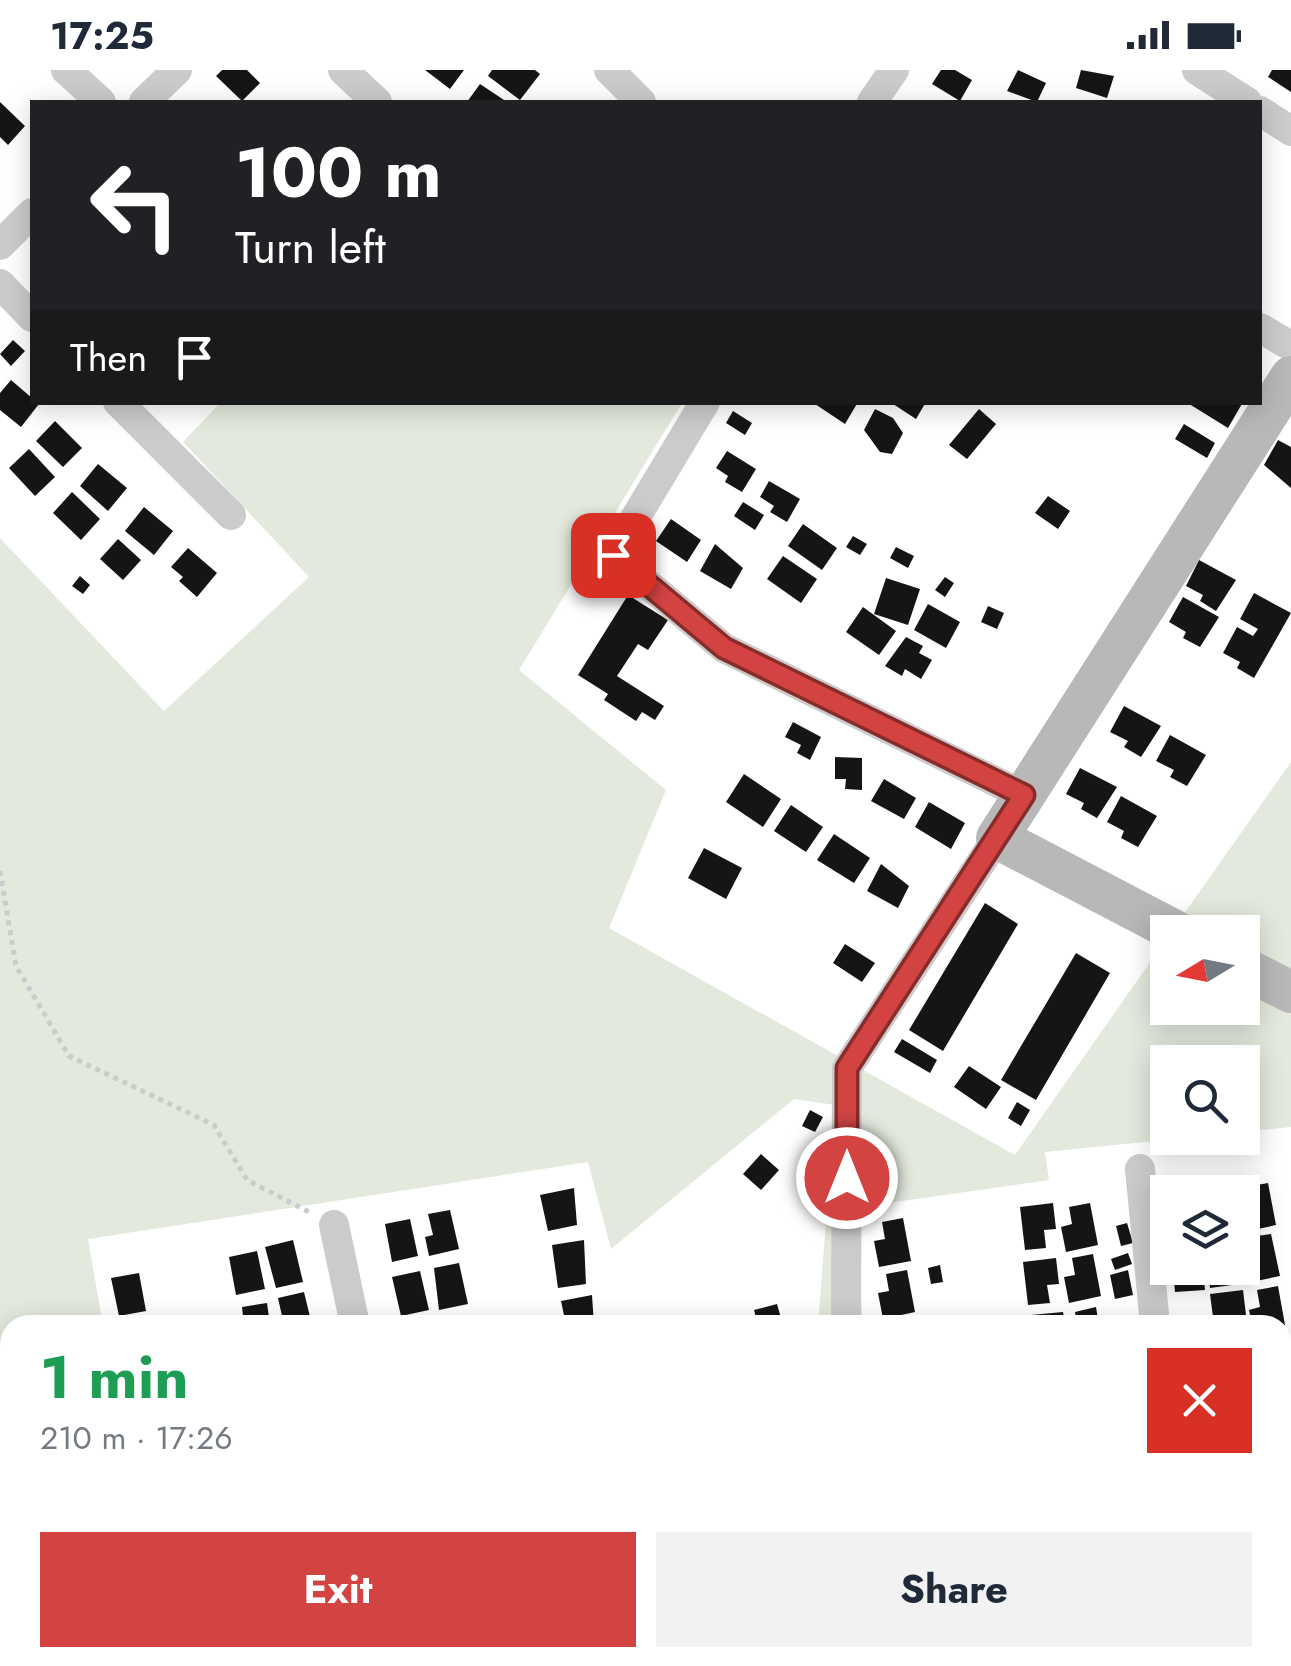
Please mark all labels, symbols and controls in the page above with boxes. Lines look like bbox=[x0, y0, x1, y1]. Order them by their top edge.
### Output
text: 17:25 bbox=[50, 8, 154, 63]
text: 100 m bbox=[235, 122, 442, 223]
icon: left bbox=[70, 140, 200, 270]
text: Turn left bbox=[235, 215, 386, 280]
text: Then bbox=[70, 330, 147, 385]
icon: arrive bbox=[167, 330, 222, 385]
pin bbox=[571, 513, 656, 598]
icon: arrive bbox=[586, 528, 641, 583]
north arrow bbox=[1150, 915, 1260, 1025]
map controls bbox=[1150, 915, 1260, 1285]
button: search bbox=[1150, 1045, 1260, 1155]
position arrow bbox=[795, 1126, 899, 1230]
button: layers bbox=[1150, 1175, 1260, 1285]
text: 1 min bbox=[40, 1334, 189, 1421]
button: close bbox=[1147, 1348, 1252, 1453]
text: 210 m · 17:26 bbox=[40, 1415, 233, 1461]
button: Exit bbox=[40, 1532, 636, 1647]
button: Share bbox=[656, 1532, 1252, 1647]

